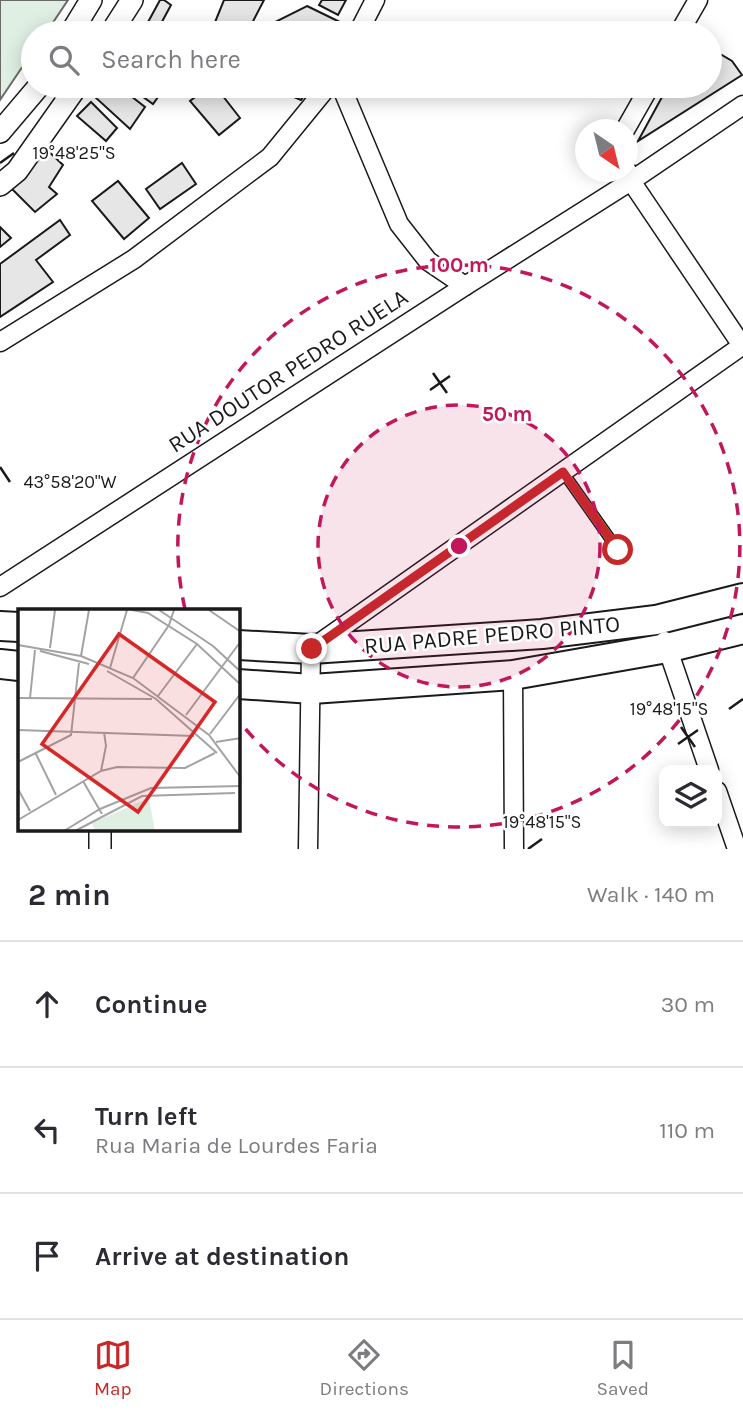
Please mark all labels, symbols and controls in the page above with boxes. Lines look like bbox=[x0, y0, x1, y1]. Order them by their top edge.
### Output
search box bbox=[21, 21, 722, 98]
icon: search bbox=[45, 41, 83, 79]
text: Search here bbox=[101, 44, 241, 75]
north arrow bbox=[575, 119, 638, 182]
text: 19°48'25"S bbox=[32, 142, 116, 164]
text: 100 m bbox=[429, 253, 489, 277]
street label: RUA DOUTOR PEDRO RUELA bbox=[163, 283, 413, 459]
text: 50 m bbox=[482, 402, 532, 426]
text: 43°58'20"W bbox=[23, 471, 117, 493]
centre of rings bbox=[447, 534, 471, 558]
route start bbox=[602, 534, 633, 565]
inset map bbox=[18, 609, 240, 832]
street label: RUA PADRE PEDRO PINTO bbox=[363, 610, 621, 660]
route end bbox=[296, 633, 327, 664]
text: 19°48'15"S bbox=[630, 698, 708, 720]
map controls bbox=[659, 765, 722, 828]
button: layers bbox=[659, 765, 722, 828]
text: 19°48'15"S bbox=[503, 811, 581, 833]
text: 2 min bbox=[28, 877, 111, 913]
text: Walk · 140 m bbox=[587, 881, 715, 908]
icon: ahead bbox=[28, 985, 66, 1023]
text: Continue bbox=[95, 989, 207, 1020]
text: 30 m bbox=[661, 991, 715, 1018]
text: Turn left bbox=[95, 1101, 197, 1132]
icon: left bbox=[28, 1111, 66, 1149]
text: 110 m bbox=[659, 1117, 715, 1144]
text: Rua Maria de Lourdes Faria bbox=[95, 1132, 378, 1159]
icon: arrive bbox=[28, 1237, 66, 1275]
text: Arrive at destination bbox=[95, 1241, 349, 1272]
tab: Map bbox=[94, 1336, 132, 1400]
tab: Directions bbox=[320, 1336, 409, 1400]
tab: Saved bbox=[597, 1336, 649, 1400]

